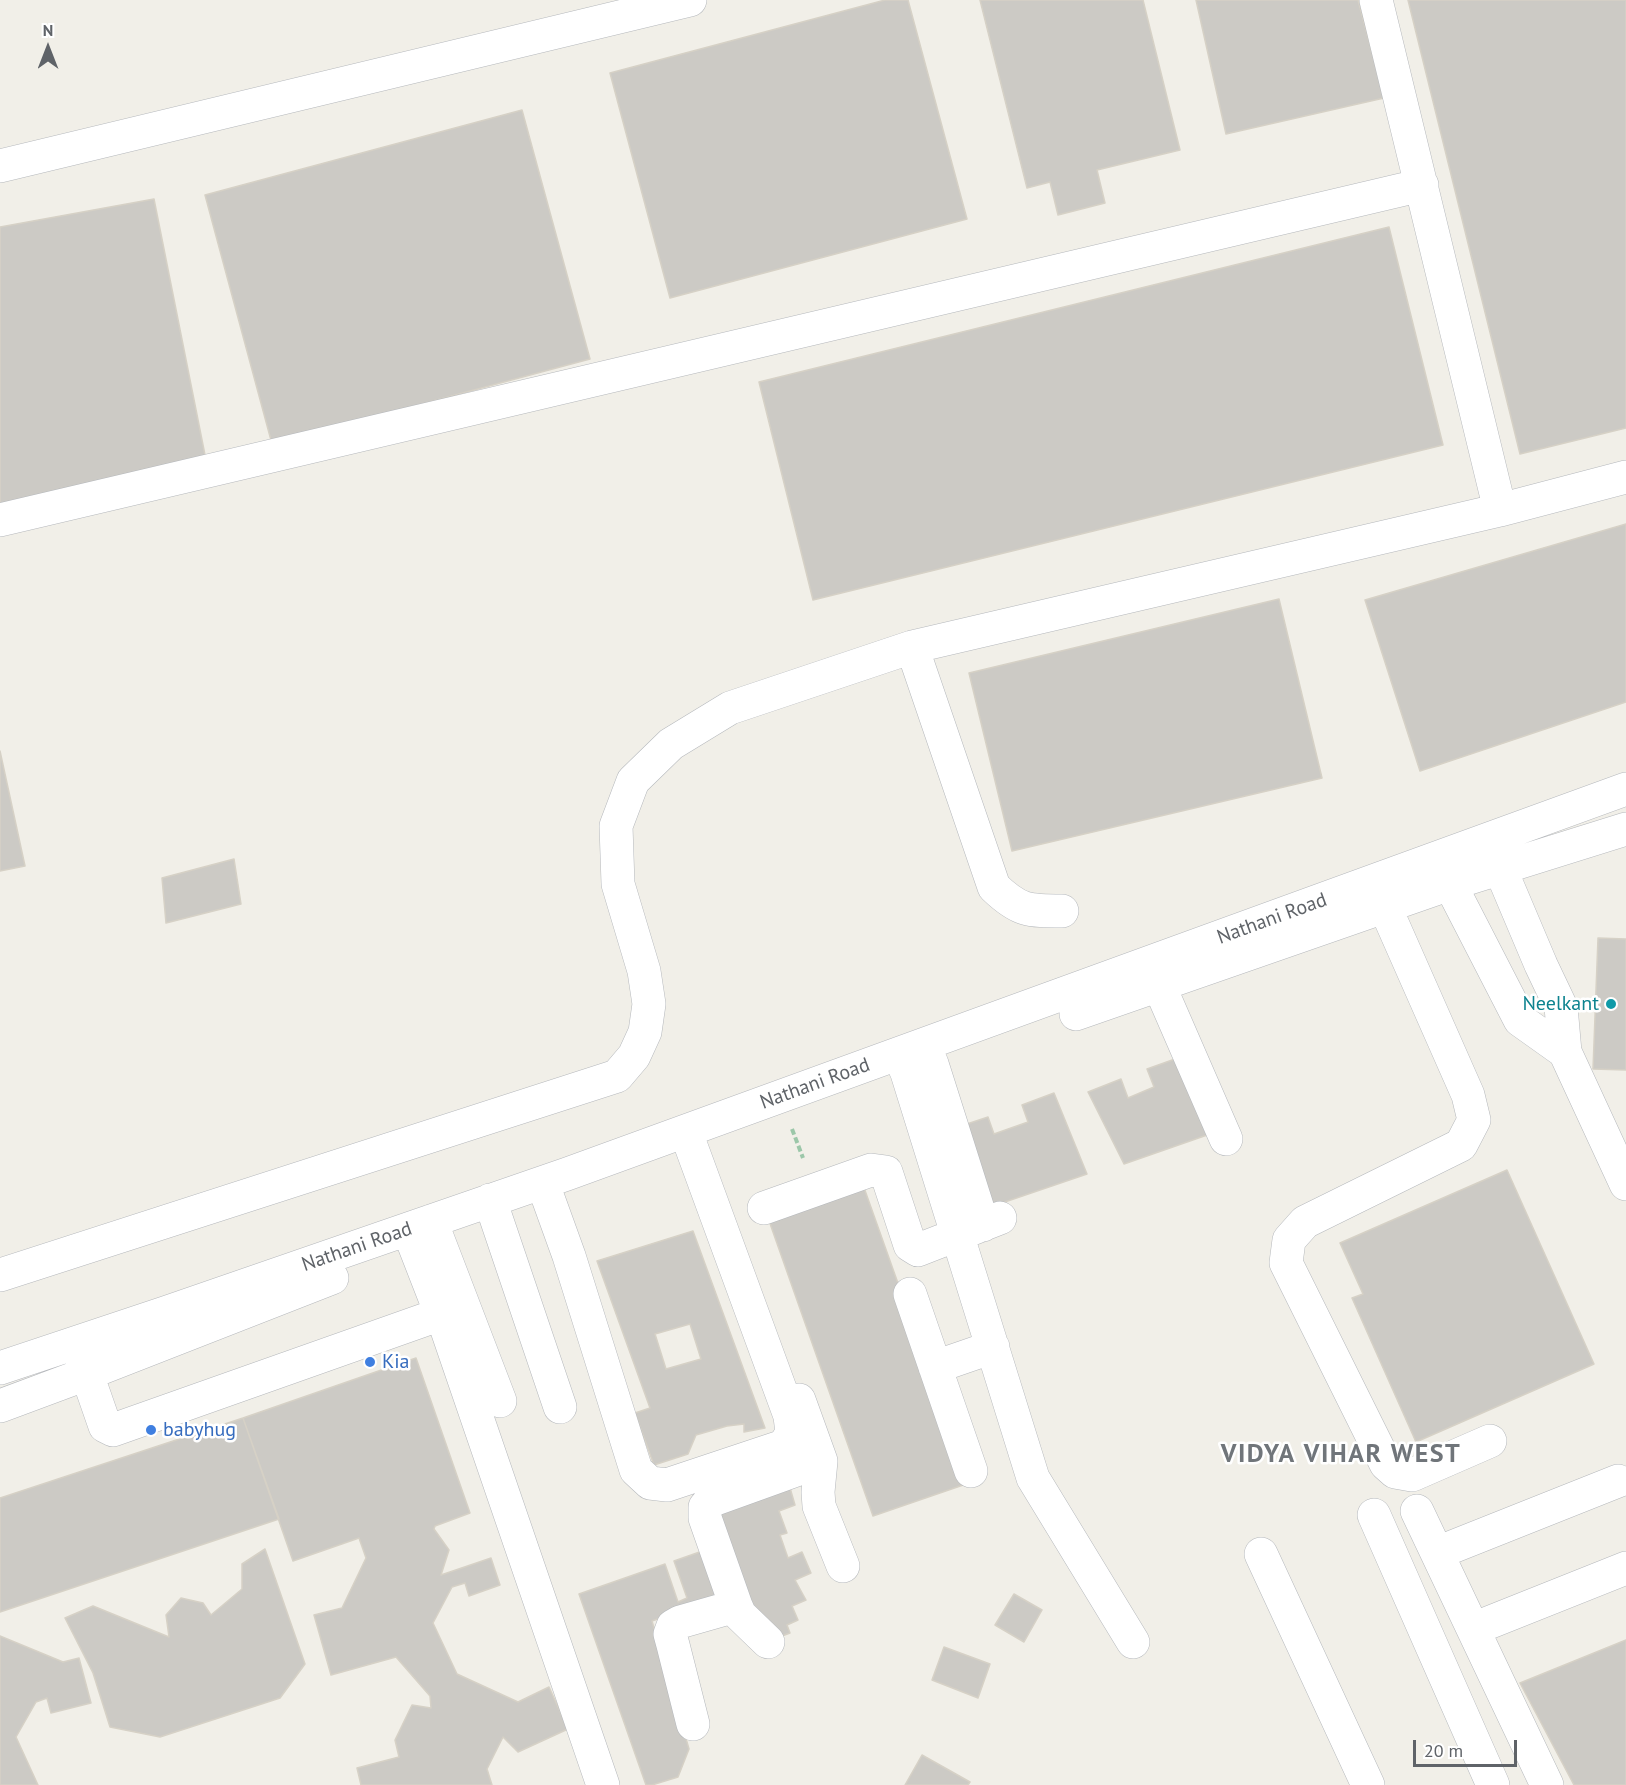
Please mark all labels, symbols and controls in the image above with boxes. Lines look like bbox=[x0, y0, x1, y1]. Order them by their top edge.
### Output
north arrow bbox=[18, 18, 78, 78]
text: N bbox=[43, 20, 53, 40]
street label: Nathani Road bbox=[1214, 888, 1330, 950]
place label: Neelkant bbox=[1522, 992, 1599, 1016]
marker: Neelkant bbox=[1604, 997, 1618, 1011]
street label: Nathani Road bbox=[757, 1053, 873, 1115]
street label: Nathani Road bbox=[299, 1217, 415, 1277]
place label: Kia bbox=[382, 1350, 409, 1374]
marker: Kia bbox=[363, 1355, 377, 1369]
place label: babyhug bbox=[163, 1418, 236, 1442]
marker: babyhug bbox=[144, 1423, 158, 1437]
district label: VIDYA VIHAR WEST bbox=[1221, 1439, 1461, 1471]
scale bar bbox=[1416, 1728, 1520, 1766]
text: 20 m bbox=[1424, 1739, 1463, 1762]

